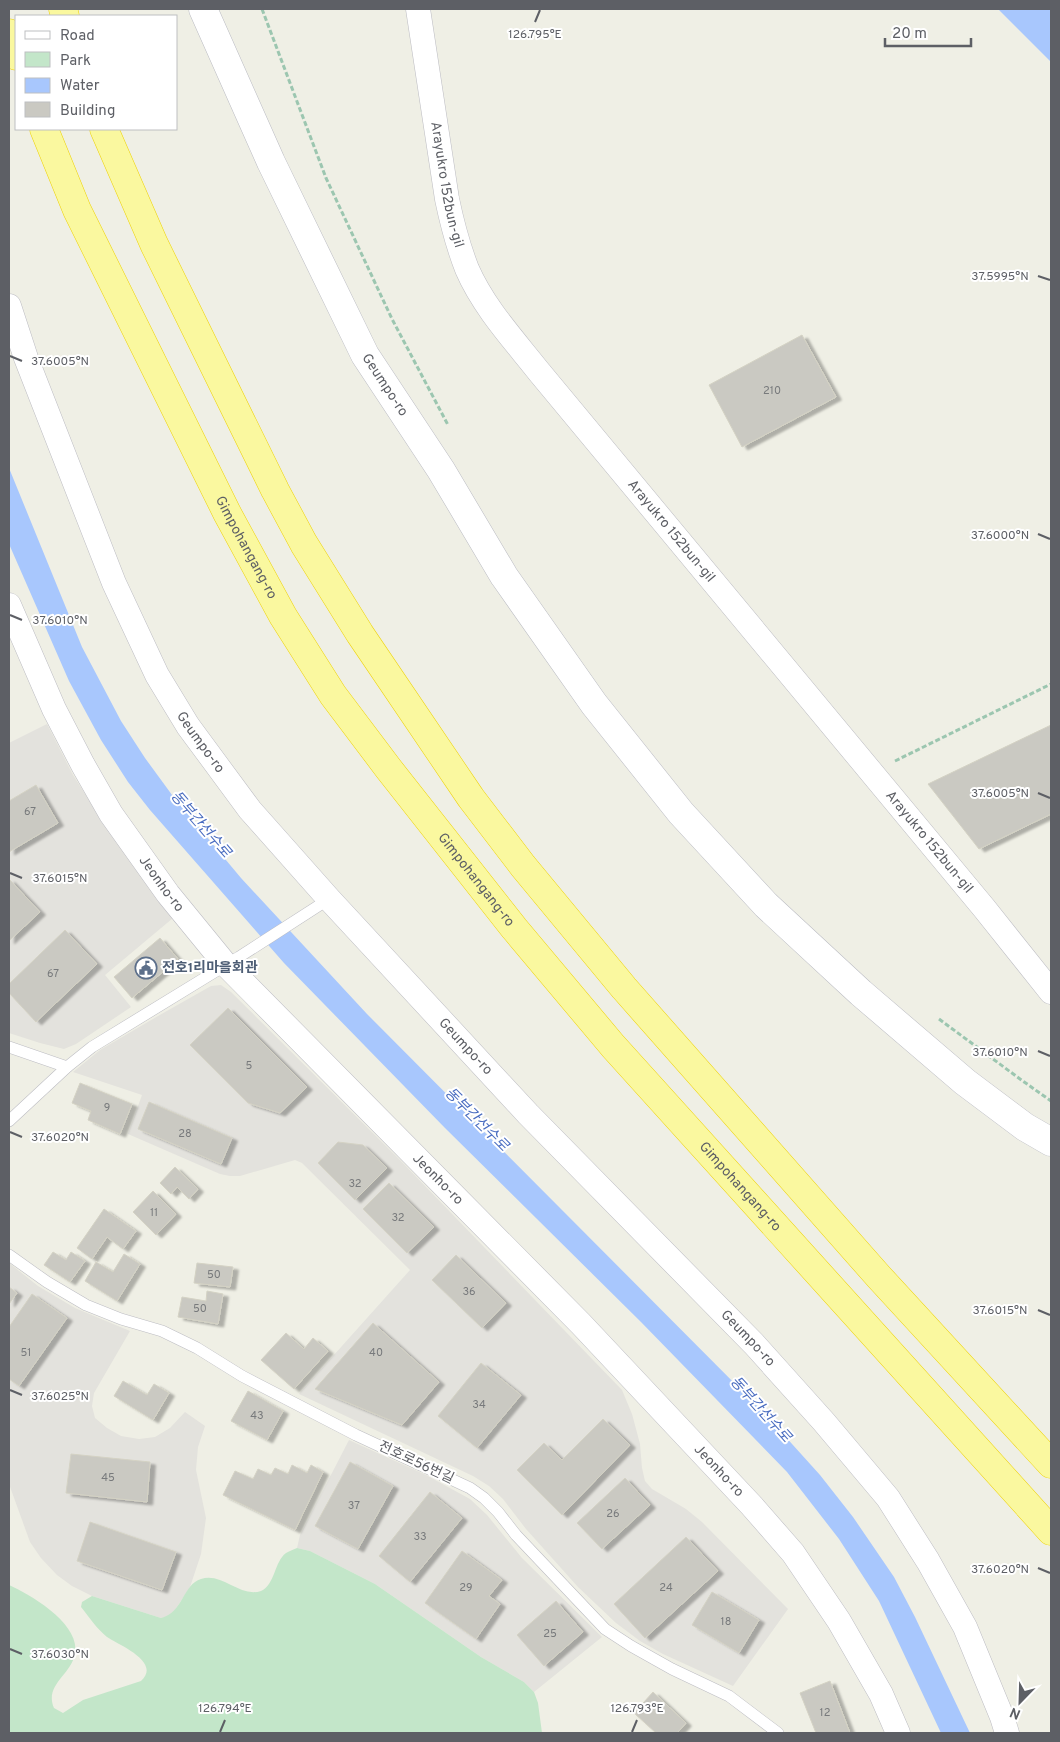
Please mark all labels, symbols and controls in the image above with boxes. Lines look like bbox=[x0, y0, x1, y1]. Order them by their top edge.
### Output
legend bbox=[15, 15, 178, 130]
scale bar bbox=[885, 15, 971, 47]
text: 20 m bbox=[892, 25, 927, 44]
text: Road bbox=[60, 27, 95, 46]
text: 126.795°E bbox=[508, 27, 562, 43]
text: Park bbox=[60, 52, 91, 71]
text: Water bbox=[60, 77, 100, 96]
text: Building bbox=[60, 102, 115, 121]
street label: Arayukro 152bun-gil bbox=[427, 120, 467, 250]
text: 37.5995°N bbox=[971, 269, 1029, 285]
street label: Geumpo-ro bbox=[358, 350, 412, 420]
text: 37.6005°N bbox=[31, 354, 89, 370]
house number: 210 bbox=[763, 384, 781, 398]
street label: Arayukro 152bun-gil bbox=[624, 476, 719, 586]
street label: Gimpohangang-ro bbox=[211, 493, 281, 602]
text: 37.6000°N bbox=[971, 528, 1029, 544]
text: 37.6010°N bbox=[32, 613, 88, 629]
street label: Geumpo-ro bbox=[173, 708, 228, 777]
text: 37.6005°N bbox=[971, 786, 1029, 802]
street label: Arayukro 152bun-gil bbox=[882, 787, 977, 897]
water label: 동부간선수로 bbox=[166, 788, 235, 863]
house number: 67 bbox=[24, 805, 36, 819]
street label: Gimpohangang-ro bbox=[434, 829, 518, 930]
street label: Jeonho-ro bbox=[135, 853, 188, 916]
text: 37.6015°N bbox=[32, 871, 88, 887]
public building icon: 전호1리마을회관 bbox=[134, 956, 158, 980]
place label: 전호1리마을회관 bbox=[162, 960, 258, 977]
house number: 67 bbox=[47, 967, 59, 981]
street label: Geumpo-ro bbox=[435, 1014, 496, 1079]
text: 37.6010°N bbox=[972, 1045, 1028, 1061]
house number: 5 bbox=[246, 1059, 253, 1073]
water label: 동부간선수로 bbox=[440, 1084, 513, 1157]
house number: 9 bbox=[104, 1101, 110, 1115]
house number: 28 bbox=[178, 1127, 192, 1141]
text: 37.6020°N bbox=[31, 1130, 89, 1146]
street label: Gimpohangang-ro bbox=[695, 1138, 785, 1235]
street label: Jeonho-ro bbox=[409, 1150, 467, 1209]
house number: 32 bbox=[348, 1177, 362, 1191]
house number: 11 bbox=[150, 1206, 158, 1220]
house number: 32 bbox=[391, 1211, 405, 1225]
house number: 50 bbox=[207, 1268, 221, 1282]
house number: 36 bbox=[462, 1285, 476, 1299]
house number: 50 bbox=[193, 1302, 207, 1316]
text: 37.6015°N bbox=[972, 1303, 1028, 1319]
street label: Geumpo-ro bbox=[717, 1306, 779, 1370]
house number: 51 bbox=[21, 1346, 31, 1360]
house number: 40 bbox=[369, 1346, 383, 1360]
water label: 동부간선수로 bbox=[725, 1373, 796, 1448]
text: 37.6025°N bbox=[31, 1389, 89, 1405]
house number: 34 bbox=[472, 1398, 486, 1412]
house number: 43 bbox=[250, 1409, 264, 1423]
street label: 전호로56번길 bbox=[375, 1438, 457, 1488]
street label: Jeonho-ro bbox=[690, 1441, 748, 1501]
house number: 45 bbox=[101, 1471, 115, 1485]
house number: 37 bbox=[348, 1499, 360, 1513]
house number: 26 bbox=[606, 1507, 620, 1521]
house number: 33 bbox=[413, 1530, 427, 1544]
text: 37.6020°N bbox=[971, 1562, 1029, 1578]
house number: 29 bbox=[459, 1581, 473, 1595]
house number: 24 bbox=[659, 1581, 673, 1595]
house number: 18 bbox=[721, 1615, 731, 1629]
house number: 25 bbox=[543, 1627, 557, 1641]
text: 37.6030°N bbox=[31, 1647, 89, 1663]
north arrow bbox=[995, 1677, 1045, 1727]
text: 126.794°E bbox=[198, 1701, 252, 1717]
text: 126.793°E bbox=[610, 1701, 664, 1717]
text: N bbox=[1008, 1703, 1023, 1722]
house number: 12 bbox=[820, 1706, 830, 1720]

